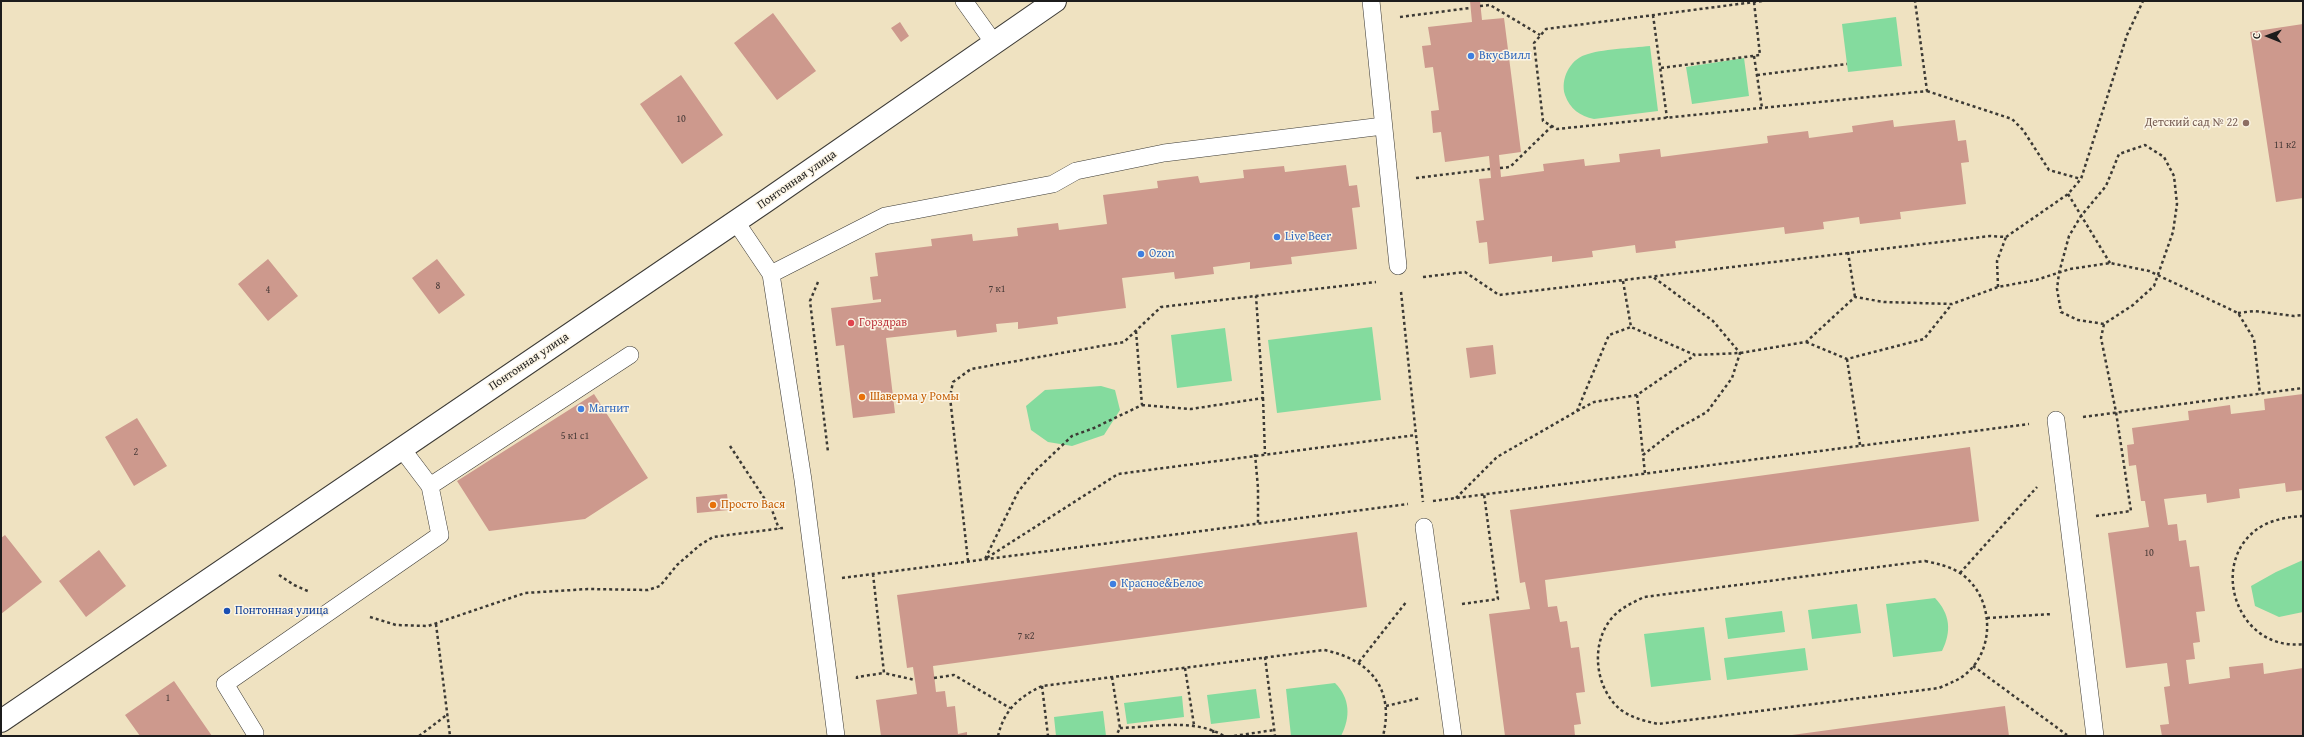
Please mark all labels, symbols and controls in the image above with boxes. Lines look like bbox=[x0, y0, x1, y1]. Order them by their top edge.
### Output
north arrow bbox=[2248, 16, 2288, 56]
text: С bbox=[2248, 33, 2264, 39]
place label: ВкусВилл bbox=[1479, 49, 1531, 63]
marker: ВкусВилл bbox=[1466, 51, 1476, 61]
house number: 10 bbox=[676, 113, 686, 125]
place label: Детский сад № 22 bbox=[2145, 116, 2238, 130]
marker: Детский сад № 22 bbox=[2241, 118, 2251, 128]
house number: 11 к2 bbox=[2274, 139, 2296, 151]
street label: Понтонная улица bbox=[755, 147, 839, 213]
place label: Live Beer bbox=[1285, 230, 1331, 244]
marker: Live Beer bbox=[1272, 232, 1282, 242]
place label: Ozon bbox=[1149, 247, 1174, 261]
marker: Ozon bbox=[1136, 249, 1146, 259]
house number: 8 bbox=[436, 280, 440, 292]
house number: 7 к1 bbox=[988, 283, 1006, 295]
house number: 4 bbox=[266, 284, 270, 296]
place label: Горздрав bbox=[859, 316, 907, 330]
marker: Горздрав bbox=[846, 318, 856, 328]
street label: Понтонная улица bbox=[486, 330, 572, 394]
place label: Шаверма у Ромы bbox=[870, 390, 959, 404]
marker: Шаверма у Ромы bbox=[857, 392, 867, 402]
place label: Магнит bbox=[589, 402, 629, 416]
marker: Магнит bbox=[576, 404, 586, 414]
house number: 5 к1 с1 bbox=[561, 430, 589, 442]
house number: 2 bbox=[134, 446, 138, 458]
place label: Просто Вася bbox=[721, 498, 785, 512]
marker: Просто Вася bbox=[708, 500, 718, 510]
house number: 10 bbox=[2144, 547, 2154, 559]
place label: Красное&Белое bbox=[1121, 577, 1203, 591]
marker: Красное&Белое bbox=[1108, 579, 1118, 589]
place label: Понтонная улица bbox=[235, 604, 328, 618]
marker: Понтонная улица bbox=[222, 606, 232, 616]
house number: 7 к2 bbox=[1017, 630, 1035, 642]
house number: 1 bbox=[166, 692, 170, 704]

